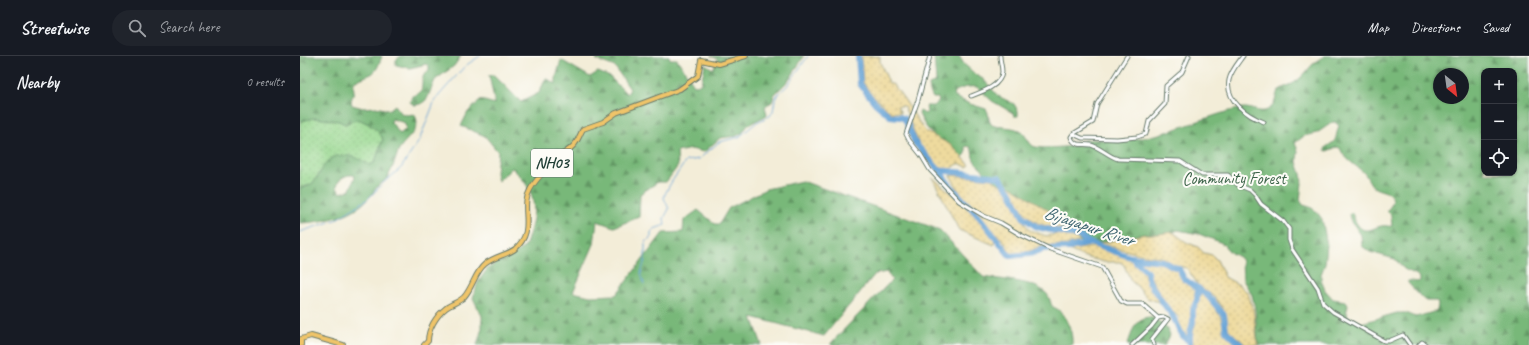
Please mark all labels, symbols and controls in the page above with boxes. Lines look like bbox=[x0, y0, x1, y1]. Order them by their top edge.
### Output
search box bbox=[112, 10, 392, 46]
text: Streetwise bbox=[20, 16, 88, 40]
icon: search bbox=[126, 17, 148, 39]
text: Search here bbox=[158, 18, 220, 37]
text: Map bbox=[1368, 19, 1389, 36]
text: Directions bbox=[1411, 19, 1460, 36]
text: Saved bbox=[1482, 19, 1509, 36]
north arrow bbox=[1433, 68, 1469, 104]
map controls bbox=[1481, 68, 1517, 176]
button: + bbox=[1481, 68, 1517, 104]
text: Nearby bbox=[16, 72, 59, 93]
text: 0 results bbox=[246, 74, 284, 90]
button: − bbox=[1481, 104, 1517, 140]
button: locate bbox=[1481, 140, 1517, 176]
road number: NH03 bbox=[531, 149, 573, 177]
park label: Community Forest bbox=[1182, 168, 1288, 189]
water label: Bijayapur River bbox=[1041, 201, 1140, 252]

